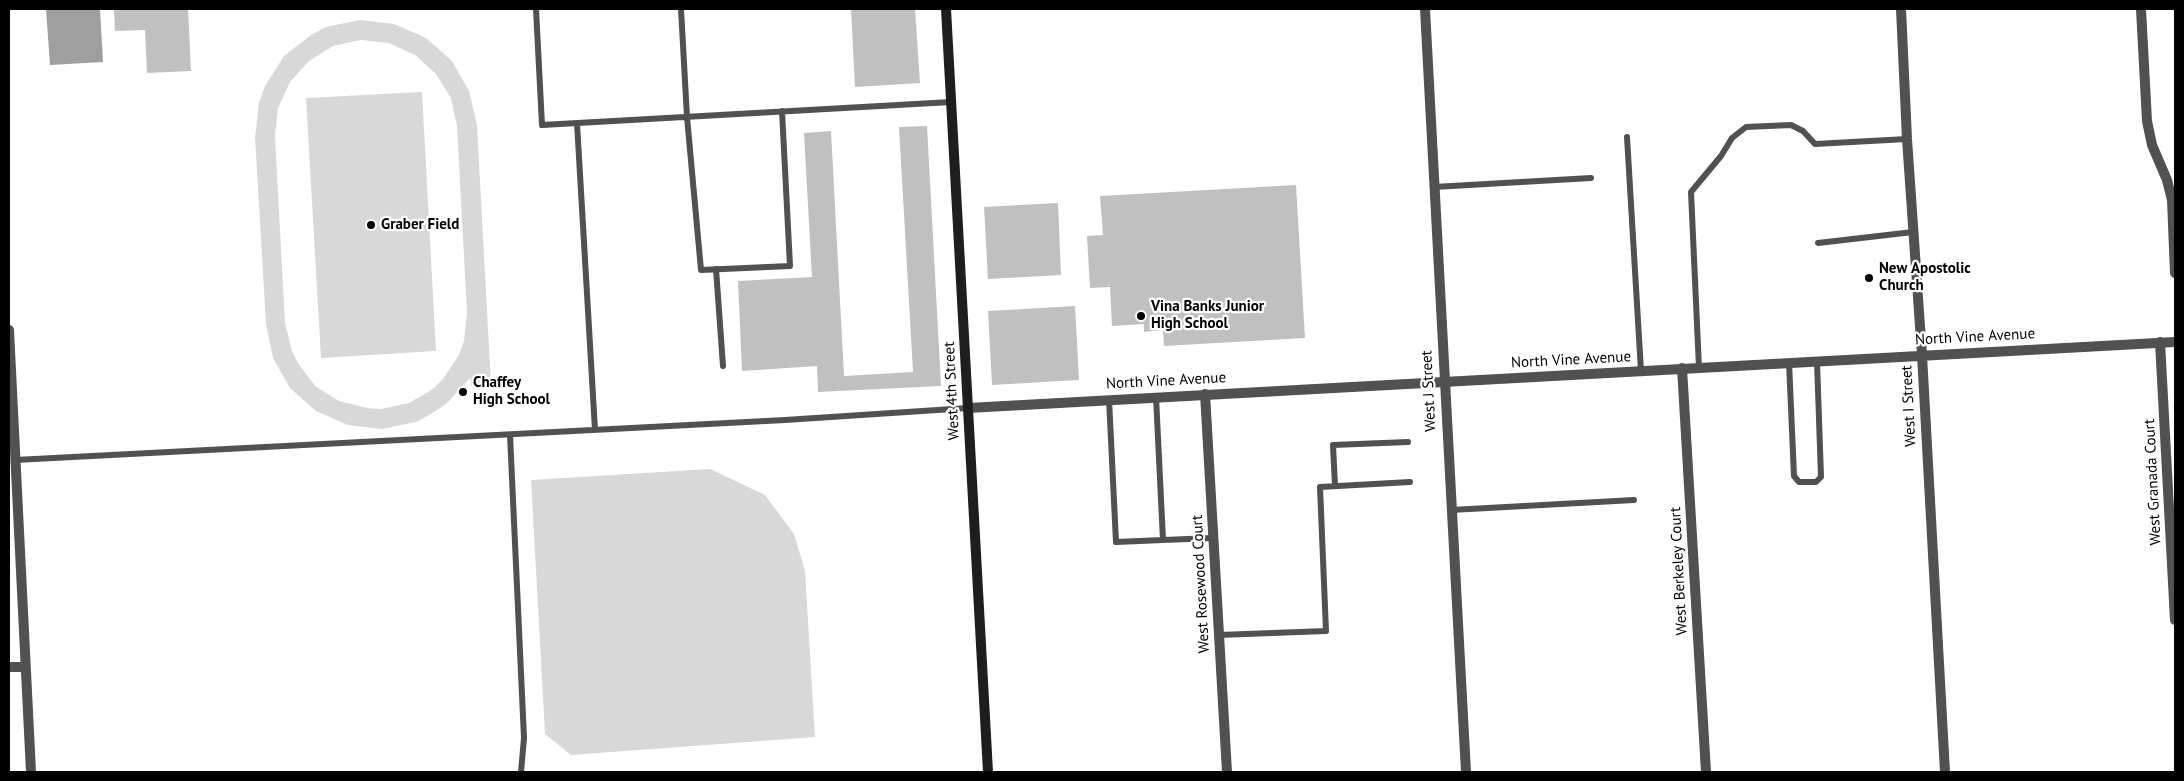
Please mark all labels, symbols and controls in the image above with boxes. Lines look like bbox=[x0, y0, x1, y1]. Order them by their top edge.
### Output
place label: Graber Field bbox=[381, 216, 459, 234]
marker: Graber Field bbox=[365, 219, 377, 231]
place label: New Apostolic Church bbox=[1879, 260, 1971, 295]
marker: New Apostolic Church bbox=[1863, 272, 1875, 284]
place label: Vina Banks Junior High School bbox=[1151, 298, 1264, 333]
marker: Vina Banks Junior High School bbox=[1135, 310, 1147, 322]
street label: North Vine Avenue bbox=[1915, 325, 2035, 349]
street label: West 4th Street bbox=[940, 341, 964, 441]
street label: North Vine Avenue bbox=[1511, 348, 1631, 372]
street label: West J Street bbox=[1418, 350, 1440, 432]
street label: West I Street bbox=[1898, 365, 1920, 447]
street label: North Vine Avenue bbox=[1106, 369, 1226, 393]
place label: Chaffey High School bbox=[473, 374, 550, 409]
marker: Chaffey High School bbox=[457, 386, 469, 398]
street label: West Granada Court bbox=[2141, 418, 2165, 546]
street label: West Berkeley Court bbox=[1667, 506, 1691, 636]
street label: West Rosewood Court bbox=[1188, 514, 1214, 654]

